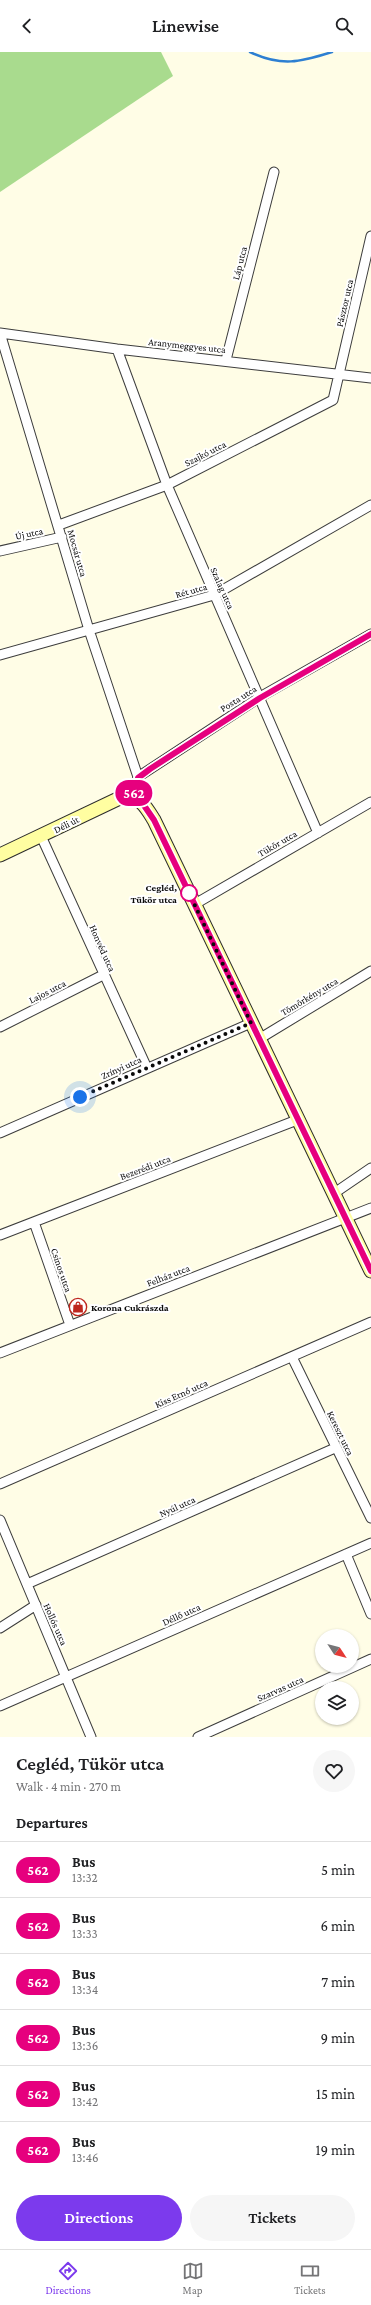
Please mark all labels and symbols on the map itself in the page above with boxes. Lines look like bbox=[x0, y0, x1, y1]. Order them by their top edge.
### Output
street label: Láp utca bbox=[230, 245, 249, 281]
street label: Pásztor utca bbox=[334, 278, 355, 328]
street label: Aranymeggyes utca bbox=[148, 336, 227, 355]
street label: Szajkó utca bbox=[183, 438, 228, 469]
street label: Új utca bbox=[14, 525, 45, 543]
street label: Mocsár utca bbox=[66, 528, 90, 578]
street label: Szalag utca bbox=[208, 565, 237, 611]
street label: Rét utca bbox=[174, 581, 209, 600]
street label: Posta utca bbox=[218, 683, 259, 714]
line badge: 562 bbox=[111, 780, 157, 806]
street label: Déli út bbox=[52, 813, 81, 835]
street label: Tükör utca bbox=[256, 828, 299, 859]
place label: Cegléd, Tükör utca bbox=[130, 882, 177, 905]
marker: Cegléd, Tükör utca bbox=[180, 884, 198, 902]
street label: Honvéd utca bbox=[87, 923, 118, 974]
street label: Tömörkény utca bbox=[279, 975, 340, 1018]
street label: Lajos utca bbox=[27, 977, 68, 1006]
street label: Zrínyi utca bbox=[99, 1054, 143, 1081]
your location bbox=[70, 1087, 90, 1107]
street label: Bezerédi utca bbox=[118, 1153, 172, 1182]
street label: Csinos utca bbox=[49, 1247, 74, 1294]
street label: Felház utca bbox=[145, 1262, 192, 1289]
shop icon: Korona Cukrászda bbox=[68, 1297, 88, 1317]
place label: Korona Cukrászda bbox=[91, 1302, 169, 1313]
street label: Kiss Ernő utca bbox=[153, 1377, 210, 1410]
street label: Kereszt utca bbox=[325, 1409, 356, 1458]
street label: Nyúl utca bbox=[158, 1494, 197, 1519]
street label: Hollós utca bbox=[41, 1601, 70, 1647]
street label: Déllő utca bbox=[160, 1601, 202, 1628]
north arrow bbox=[315, 1629, 359, 1673]
street label: Szarvas utca bbox=[255, 1673, 305, 1704]

